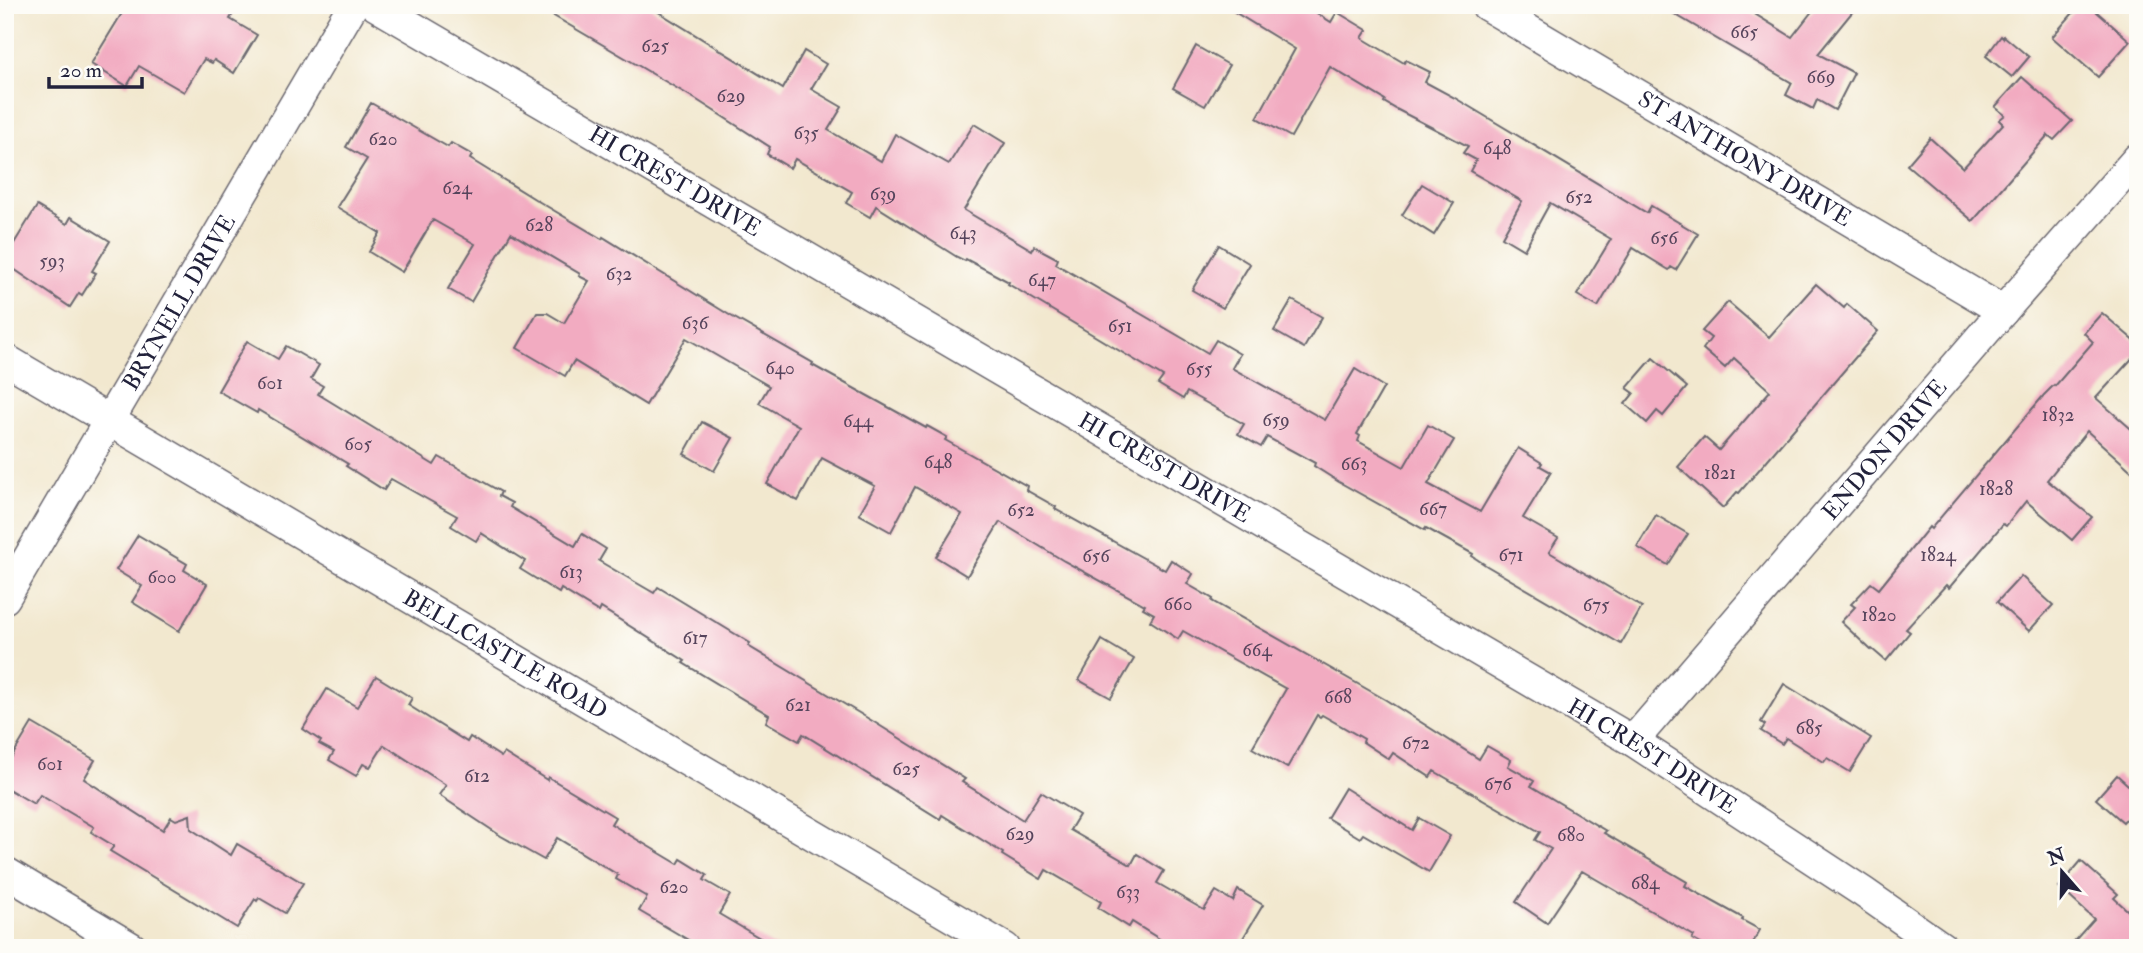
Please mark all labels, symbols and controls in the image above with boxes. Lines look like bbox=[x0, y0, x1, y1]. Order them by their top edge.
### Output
house number: 665 bbox=[1730, 20, 1758, 44]
house number: 625 bbox=[641, 34, 669, 58]
scale bar bbox=[49, 46, 142, 90]
text: 20 m bbox=[60, 57, 102, 84]
house number: 669 bbox=[1807, 65, 1835, 89]
house number: 629 bbox=[717, 84, 745, 108]
street label: ST ANTHONY DRIVE bbox=[1633, 84, 1857, 233]
street label: HI CREST DRIVE bbox=[584, 119, 767, 242]
house number: 635 bbox=[793, 121, 819, 145]
house number: 620 bbox=[369, 127, 397, 151]
house number: 648 bbox=[1483, 136, 1511, 160]
house number: 624 bbox=[442, 176, 472, 200]
house number: 639 bbox=[870, 182, 896, 206]
house number: 652 bbox=[1565, 185, 1593, 209]
street label: BRYNELL DRIVE bbox=[116, 209, 241, 395]
house number: 628 bbox=[525, 213, 553, 237]
house number: 643 bbox=[949, 221, 977, 245]
house number: 656 bbox=[1650, 226, 1679, 250]
house number: 593 bbox=[39, 249, 65, 273]
house number: 632 bbox=[606, 262, 632, 286]
house number: 647 bbox=[1028, 268, 1056, 292]
house number: 636 bbox=[682, 311, 710, 335]
house number: 651 bbox=[1108, 314, 1132, 338]
house number: 640 bbox=[765, 356, 795, 380]
house number: 655 bbox=[1186, 357, 1213, 381]
house number: 601 bbox=[257, 371, 283, 395]
street label: ENDON DRIVE bbox=[1815, 373, 1953, 526]
house number: 1832 bbox=[2042, 403, 2074, 427]
street label: HI CREST DRIVE bbox=[1073, 405, 1256, 529]
house number: 659 bbox=[1262, 408, 1290, 432]
house number: 644 bbox=[843, 409, 874, 433]
house number: 605 bbox=[344, 432, 372, 456]
house number: 648 bbox=[924, 450, 952, 474]
house number: 663 bbox=[1341, 452, 1367, 476]
house number: 1821 bbox=[1704, 461, 1736, 485]
house number: 1828 bbox=[1979, 477, 2013, 501]
house number: 667 bbox=[1419, 497, 1447, 521]
house number: 652 bbox=[1007, 498, 1035, 522]
house number: 671 bbox=[1498, 543, 1524, 567]
house number: 1824 bbox=[1920, 543, 1957, 567]
house number: 656 bbox=[1082, 544, 1111, 568]
house number: 613 bbox=[559, 560, 583, 584]
house number: 600 bbox=[147, 565, 177, 589]
street label: BELLCASTLE ROAD bbox=[398, 582, 613, 725]
house number: 660 bbox=[1164, 592, 1192, 616]
house number: 675 bbox=[1583, 593, 1610, 617]
house number: 1820 bbox=[1861, 603, 1897, 627]
house number: 617 bbox=[682, 626, 708, 650]
house number: 664 bbox=[1242, 638, 1272, 662]
house number: 668 bbox=[1324, 685, 1352, 709]
street label: HI CREST DRIVE bbox=[1563, 692, 1743, 820]
house number: 621 bbox=[785, 693, 811, 717]
house number: 685 bbox=[1796, 716, 1823, 740]
house number: 672 bbox=[1402, 731, 1430, 755]
house number: 601 bbox=[37, 752, 63, 776]
house number: 625 bbox=[892, 757, 920, 781]
house number: 612 bbox=[464, 764, 490, 788]
house number: 676 bbox=[1484, 772, 1513, 796]
house number: 629 bbox=[1006, 822, 1034, 846]
house number: 680 bbox=[1557, 823, 1585, 847]
north arrow bbox=[2028, 838, 2098, 908]
text: N bbox=[2043, 842, 2070, 871]
house number: 684 bbox=[1631, 871, 1660, 895]
house number: 620 bbox=[660, 875, 688, 899]
house number: 633 bbox=[1116, 880, 1140, 904]

